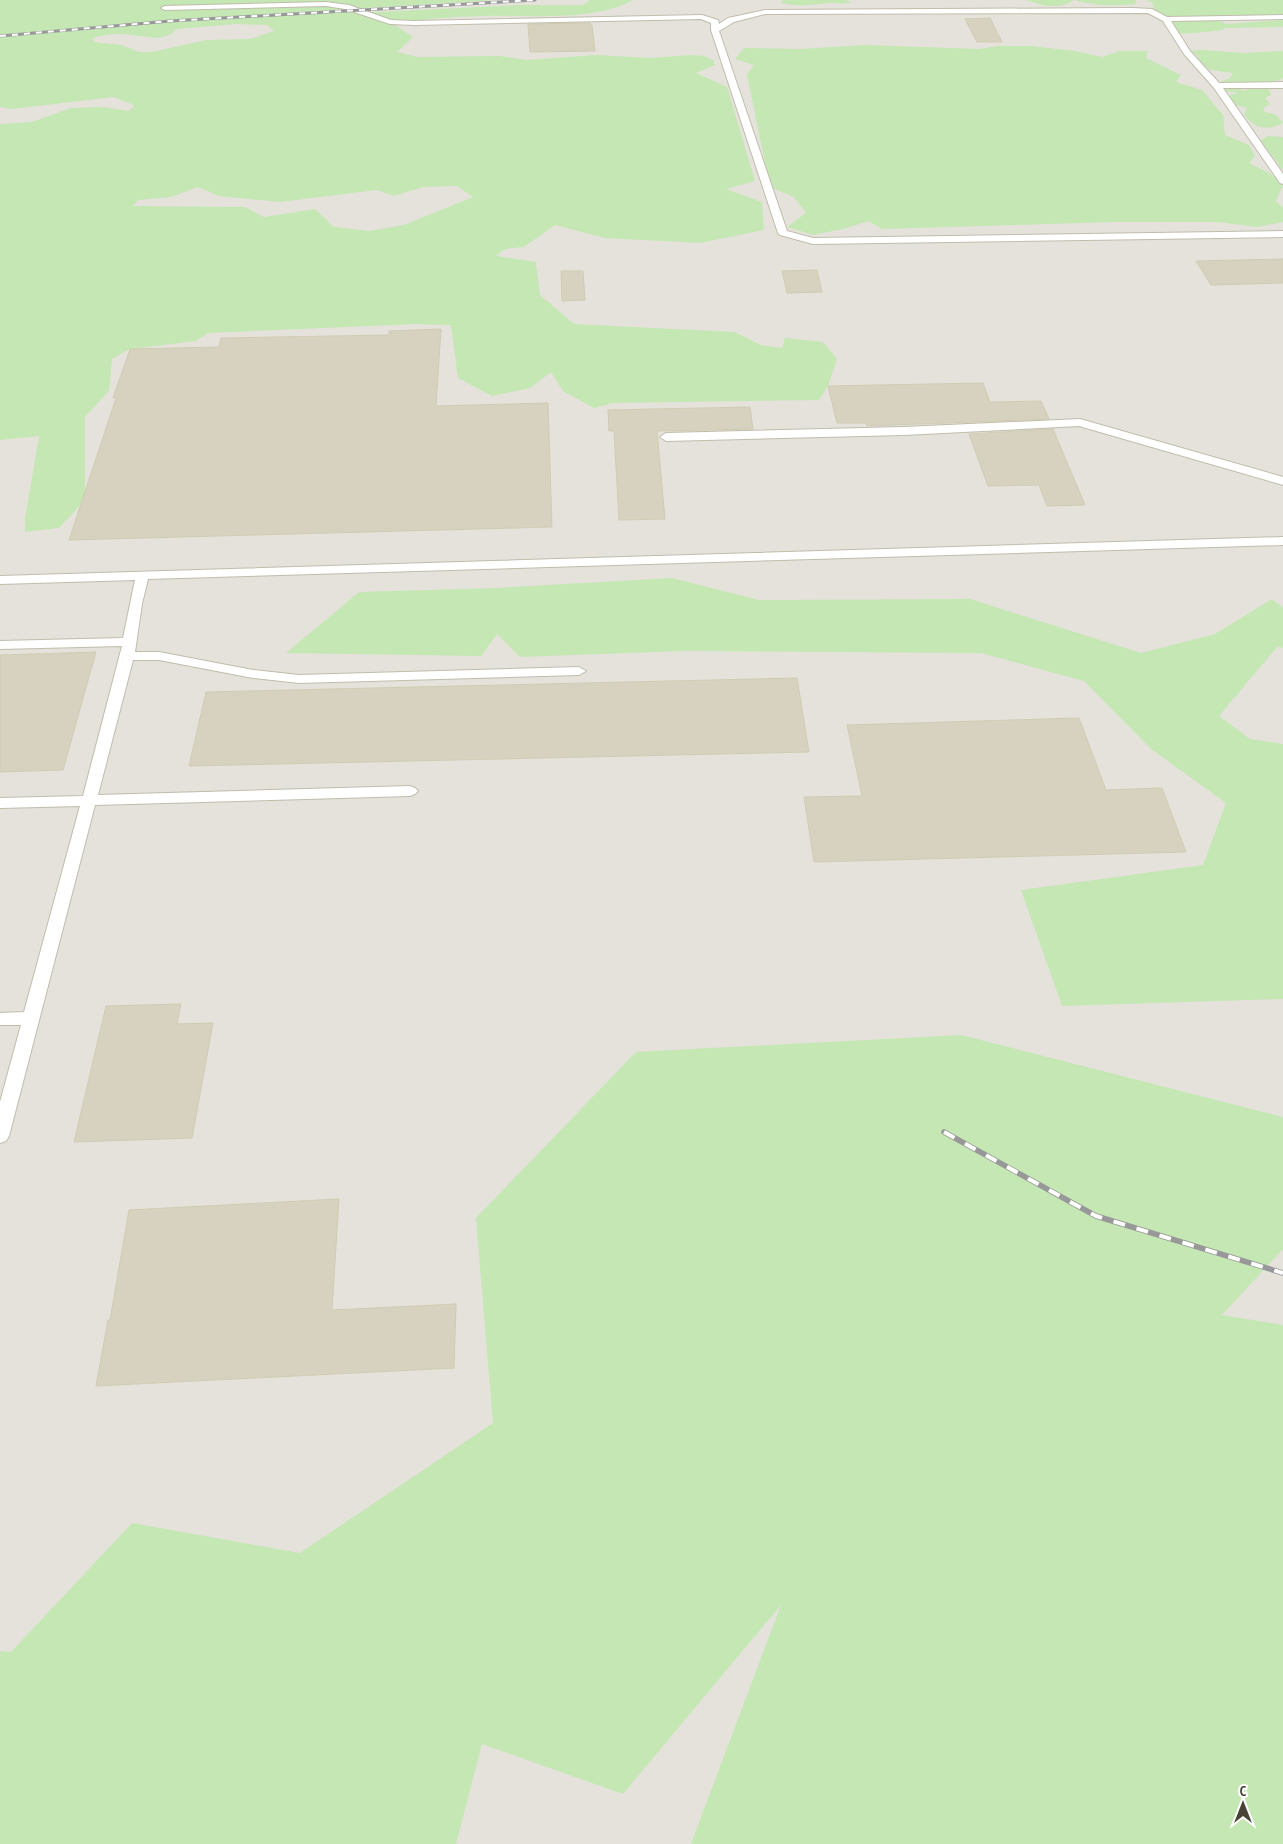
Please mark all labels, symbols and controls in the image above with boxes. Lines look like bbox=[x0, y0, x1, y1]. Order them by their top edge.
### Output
north arrow bbox=[1218, 1779, 1268, 1829]
text: С bbox=[1240, 1782, 1247, 1800]

